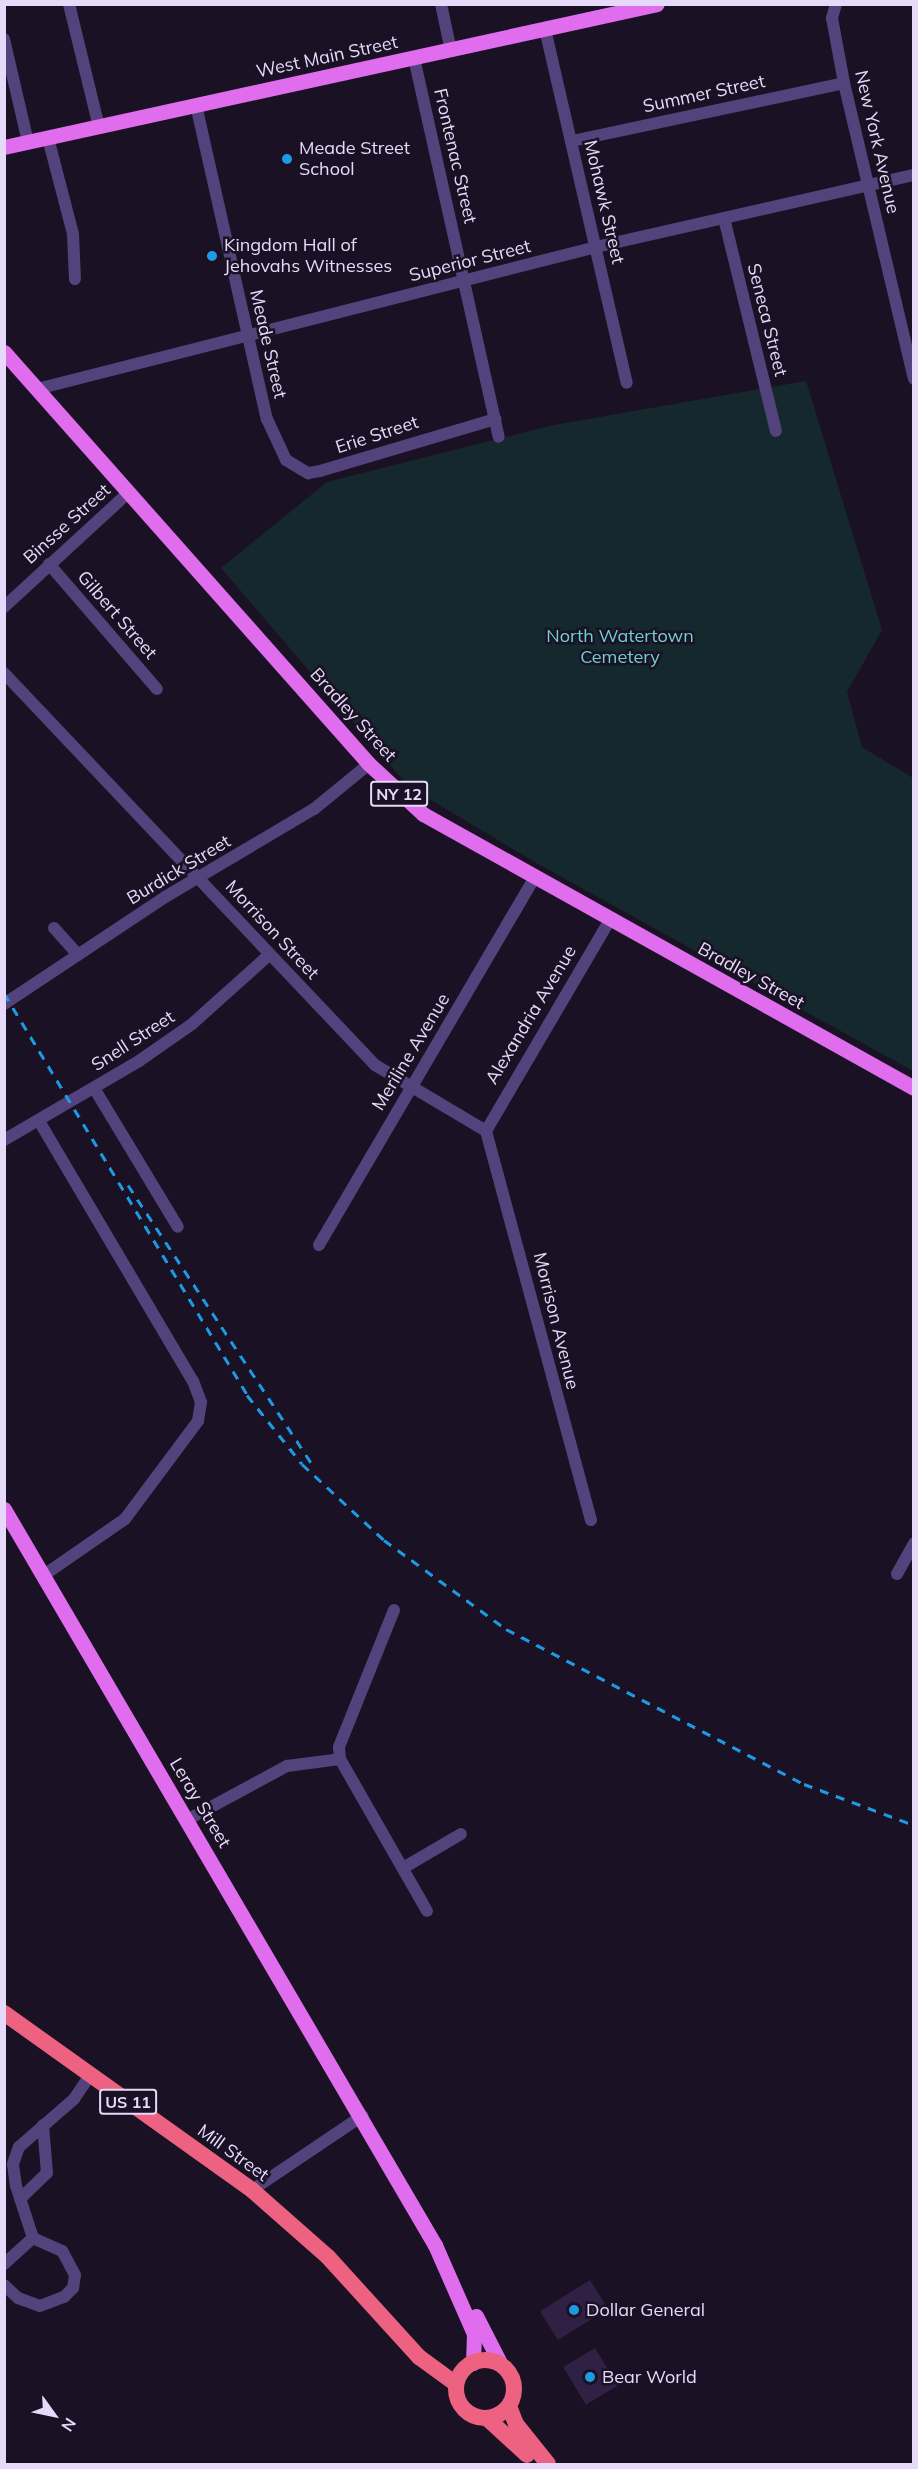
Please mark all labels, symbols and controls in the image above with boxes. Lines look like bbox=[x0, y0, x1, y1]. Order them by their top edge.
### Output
street label: West Main Street bbox=[254, 31, 400, 83]
street label: New York Avenue bbox=[850, 68, 904, 216]
street label: Summer Street bbox=[641, 71, 767, 117]
street label: Frontenac Street bbox=[429, 86, 481, 226]
place label: Meade Street School bbox=[299, 138, 410, 180]
street label: Mohawk Street bbox=[579, 138, 629, 266]
marker: Meade Street School bbox=[280, 152, 294, 166]
place label: Kingdom Hall of Jehovahs Witnesses bbox=[224, 235, 392, 278]
street label: Superior Street bbox=[407, 235, 533, 287]
marker: Kingdom Hall of Jehovahs Witnesses bbox=[205, 249, 219, 263]
street label: Seneca Street bbox=[743, 261, 791, 379]
street label: Meade Street bbox=[245, 287, 291, 401]
street label: Erie Street bbox=[333, 411, 421, 459]
street label: Binsse Street bbox=[19, 479, 115, 569]
street label: Gilbert Street bbox=[73, 566, 161, 664]
park label: North Watertown Cemetery bbox=[546, 626, 694, 668]
street label: Bradley Street bbox=[305, 664, 401, 766]
road number: NY 12 bbox=[369, 781, 429, 807]
street label: Burdick Street bbox=[123, 831, 235, 909]
street label: Morrison Street bbox=[221, 876, 323, 984]
street label: Bradley Street bbox=[694, 938, 808, 1014]
street label: Alexandria Avenue bbox=[481, 942, 581, 1088]
street label: Meriline Avenue bbox=[368, 990, 454, 1114]
street label: Snell Street bbox=[87, 1006, 179, 1076]
street label: Morrison Avenue bbox=[529, 1250, 583, 1392]
street label: Leray Street bbox=[165, 1754, 235, 1852]
road number: US 11 bbox=[98, 2089, 158, 2115]
street label: Mill Street bbox=[193, 2120, 273, 2186]
place label: Dollar General bbox=[586, 2299, 705, 2321]
marker: Dollar General bbox=[567, 2303, 581, 2317]
place label: Bear World bbox=[602, 2366, 697, 2388]
marker: Bear World bbox=[583, 2370, 597, 2384]
north arrow bbox=[24, 2385, 84, 2445]
text: N bbox=[57, 2414, 81, 2435]

